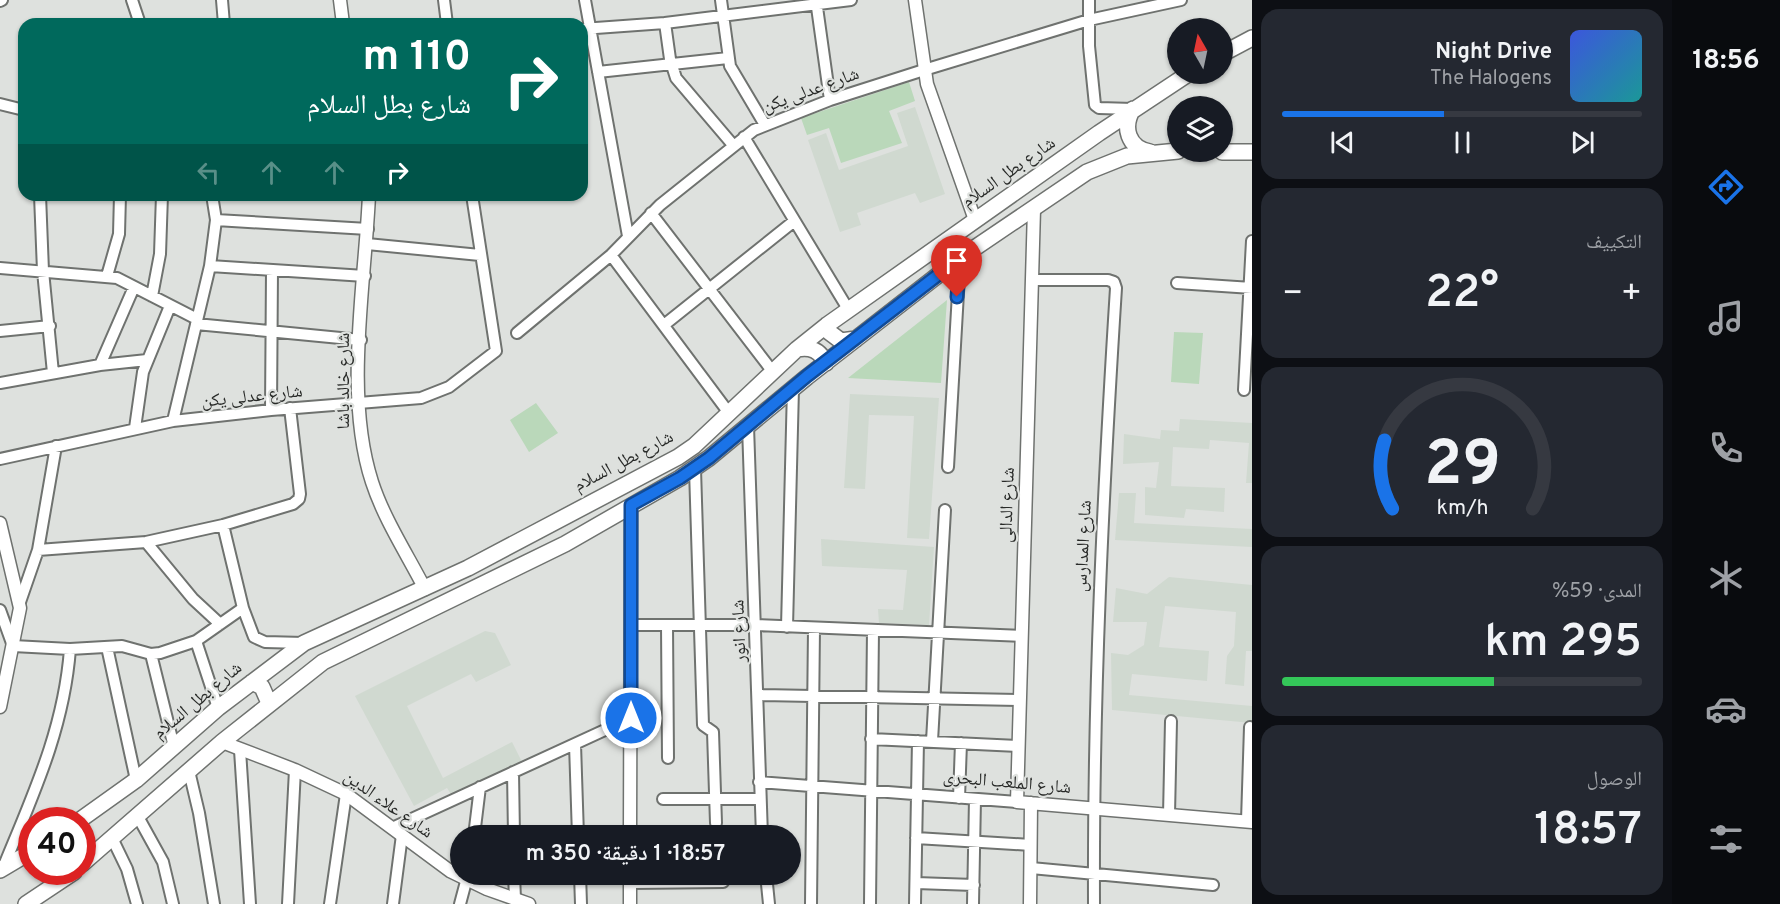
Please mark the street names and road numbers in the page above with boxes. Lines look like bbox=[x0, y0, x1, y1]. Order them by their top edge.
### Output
street label: شارع عدلى يكن bbox=[759, 63, 863, 119]
street label: شارع بطل السلام bbox=[958, 132, 1060, 214]
street label: شارع خالد باشا bbox=[333, 333, 356, 429]
street label: شارع عدلى يكن bbox=[200, 380, 304, 414]
street label: شارع بطل السلام bbox=[570, 426, 678, 498]
street label: شارع الدالى bbox=[995, 467, 1021, 543]
street label: شارع المدارس bbox=[1070, 499, 1098, 593]
street label: شارع انور bbox=[727, 599, 753, 664]
street label: شارع بطل السلام bbox=[149, 657, 247, 745]
street label: شارع علاء الدين bbox=[339, 766, 437, 844]
street label: شارع الملعب البحرى bbox=[942, 766, 1072, 800]

